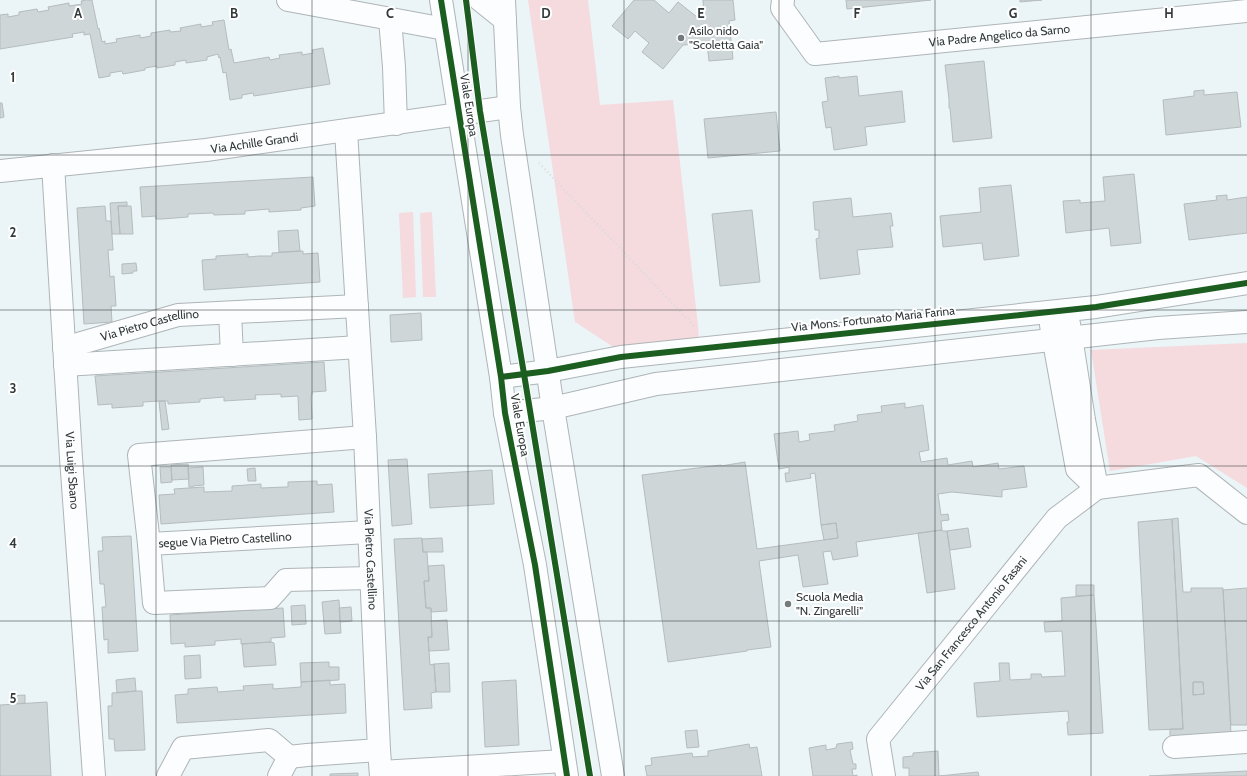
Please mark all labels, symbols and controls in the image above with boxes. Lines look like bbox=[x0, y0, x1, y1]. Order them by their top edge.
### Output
text: A bbox=[74, 5, 83, 21]
text: B bbox=[230, 5, 238, 21]
text: C bbox=[386, 5, 394, 21]
text: D bbox=[541, 5, 551, 21]
text: E bbox=[697, 5, 705, 21]
text: F bbox=[854, 5, 861, 21]
text: G bbox=[1009, 5, 1018, 21]
text: H bbox=[1164, 5, 1174, 21]
street label: Via Padre Angelico da Sarno bbox=[928, 21, 1071, 50]
place label: Asilo nido "Scoletta Gaia" bbox=[689, 23, 763, 52]
marker: Asilo nido "Scoletta Gaia" bbox=[676, 33, 686, 43]
text: 1 bbox=[11, 69, 15, 85]
street label: Viale Europa bbox=[457, 73, 482, 138]
street label: Via Achille Grandi bbox=[209, 129, 299, 156]
text: 2 bbox=[10, 224, 17, 240]
street label: Via Mons. Fortunato Maria Farina bbox=[790, 302, 956, 335]
street label: Via Pietro Castellino bbox=[99, 306, 200, 344]
text: 3 bbox=[9, 380, 17, 396]
street label: Viale Europa bbox=[508, 393, 533, 458]
street label: Via Luigi Sbano bbox=[62, 431, 83, 510]
street label: Via Pietro Castellino bbox=[361, 508, 381, 611]
street label: segue Via Pietro Castellino bbox=[158, 529, 292, 550]
text: 4 bbox=[9, 535, 17, 551]
street label: Via San Francesco Antonio Fasani bbox=[912, 553, 1030, 694]
place label: Scuola Media "N. Zingarelli" bbox=[796, 589, 864, 618]
marker: Scuola Media "N. Zingarelli" bbox=[783, 599, 793, 609]
text: 5 bbox=[10, 690, 17, 706]

